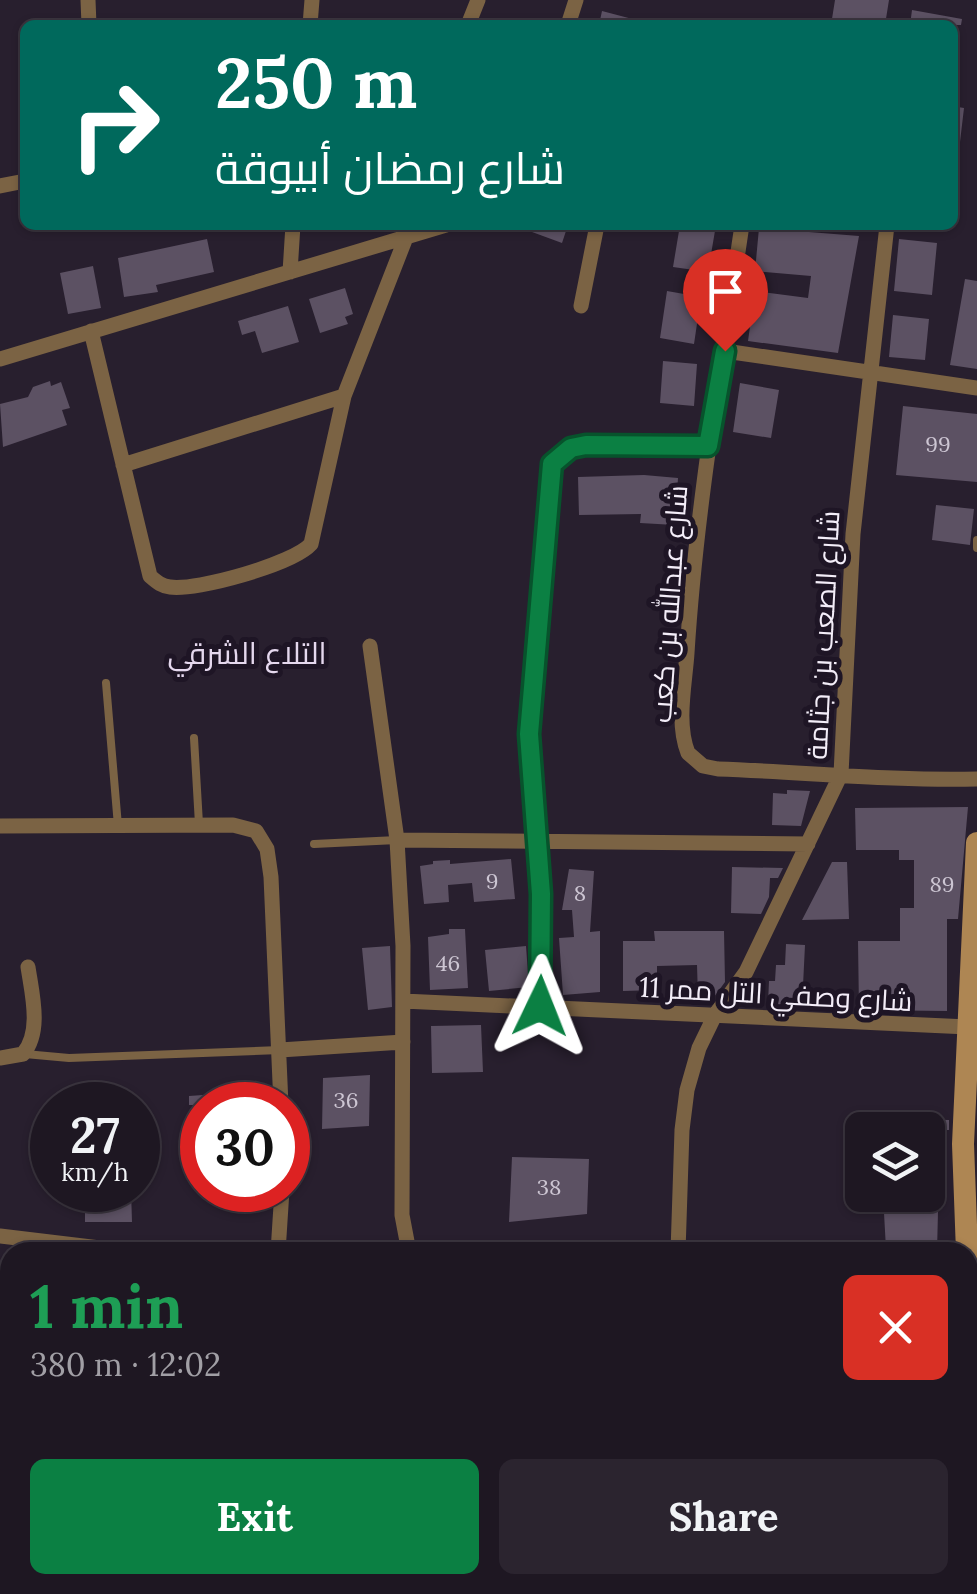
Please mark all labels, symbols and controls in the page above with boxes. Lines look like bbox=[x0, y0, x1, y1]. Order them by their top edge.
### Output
text: 250 m bbox=[215, 38, 417, 127]
icon: right bbox=[50, 60, 180, 190]
text: شارع رمضان أبيوقة bbox=[215, 139, 565, 196]
pin bbox=[683, 249, 768, 352]
icon: arrive bbox=[698, 264, 753, 319]
house number: 99 bbox=[925, 430, 951, 458]
street label: شارع عبدالله بن كعب bbox=[643, 484, 696, 724]
street label: شارع الصعب بن جثامة bbox=[798, 510, 848, 761]
district label: التلاع الشرقي bbox=[167, 634, 327, 677]
house number: 9 bbox=[486, 867, 498, 895]
house number: 89 bbox=[930, 870, 954, 898]
house number: 8 bbox=[574, 879, 586, 907]
house number: 46 bbox=[436, 949, 460, 977]
position arrow bbox=[488, 954, 592, 1058]
street label: شارع وصفي التل ممر 11 bbox=[638, 969, 913, 1023]
speed limit sign: 30 bbox=[180, 1082, 310, 1212]
house number: 36 bbox=[334, 1086, 358, 1114]
text: 27 bbox=[70, 1103, 120, 1167]
map controls bbox=[845, 1112, 945, 1212]
button: layers bbox=[845, 1112, 945, 1212]
text: km/h bbox=[61, 1156, 129, 1188]
house number: 38 bbox=[537, 1173, 561, 1201]
text: 1 min bbox=[30, 1268, 183, 1344]
button: close bbox=[843, 1275, 948, 1380]
text: 380 m · 12:02 bbox=[30, 1344, 221, 1385]
button: Exit bbox=[30, 1459, 479, 1574]
button: Share bbox=[499, 1459, 948, 1574]

